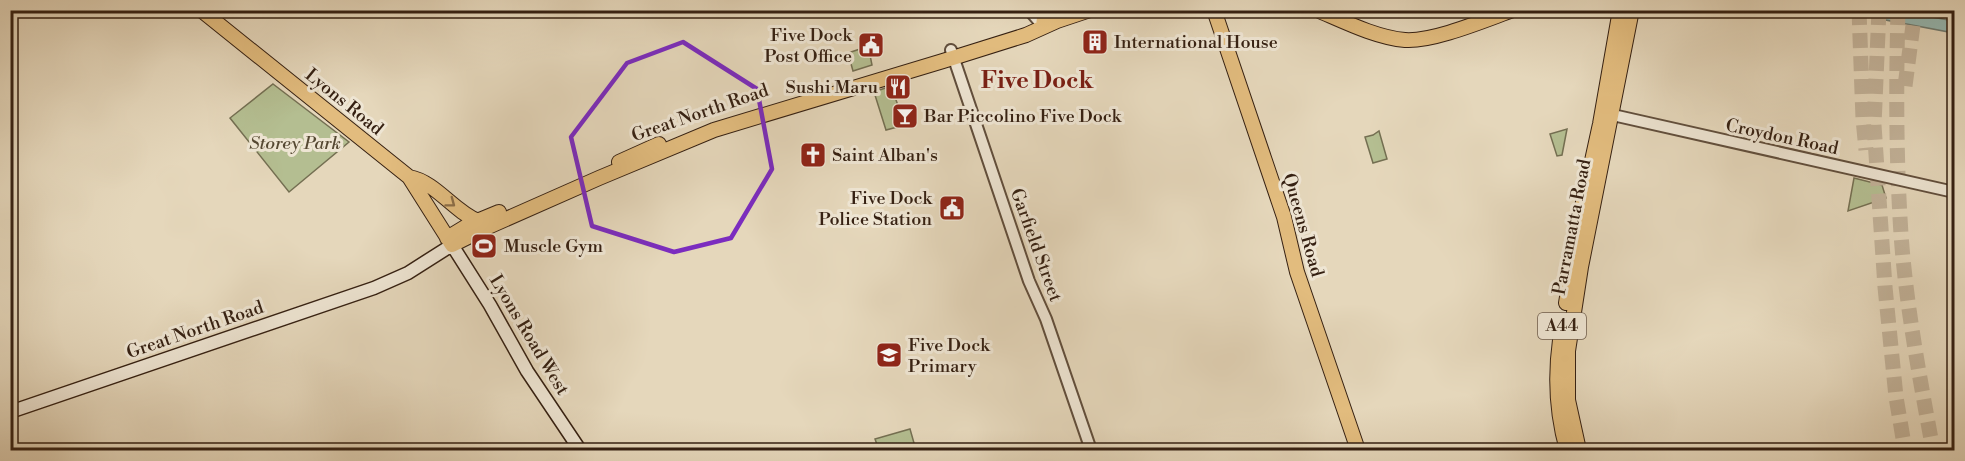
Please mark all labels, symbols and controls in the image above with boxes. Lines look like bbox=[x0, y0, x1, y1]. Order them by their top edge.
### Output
place label: Five Dock Post Office bbox=[764, 24, 854, 68]
building icon: International House bbox=[1080, 27, 1110, 57]
public building icon: Five Dock Post Office bbox=[856, 30, 886, 60]
place label: International House bbox=[1114, 31, 1278, 54]
street label: Lyons Road bbox=[300, 63, 388, 141]
district label: Five Dock bbox=[981, 66, 1094, 96]
restaurant icon: Sushi Maru bbox=[883, 72, 913, 102]
place label: Sushi Maru bbox=[786, 76, 879, 99]
street label: Great North Road bbox=[628, 79, 772, 147]
bar icon: Bar Piccolino Five Dock bbox=[890, 101, 920, 131]
place label: Bar Piccolino Five Dock bbox=[923, 105, 1123, 128]
street label: Croydon Road bbox=[1724, 114, 1841, 160]
park label: Storey Park bbox=[249, 132, 341, 155]
church icon: Saint Alban's bbox=[798, 140, 828, 170]
place label: Saint Alban's bbox=[832, 144, 938, 167]
street label: Parramatta Road bbox=[1548, 156, 1597, 297]
street label: Queens Road bbox=[1277, 171, 1329, 280]
street label: Garfield Street bbox=[1005, 185, 1067, 305]
place label: Five Dock Police Station bbox=[818, 187, 934, 231]
public building icon: Five Dock Police Station bbox=[937, 193, 967, 223]
one-way arrow bbox=[444, 196, 455, 207]
sports icon: Muscle Gym bbox=[469, 231, 499, 261]
place label: Muscle Gym bbox=[504, 235, 603, 258]
street label: Lyons Road West bbox=[484, 271, 574, 400]
street label: Great North Road bbox=[123, 296, 267, 364]
road number: A44 bbox=[1538, 313, 1586, 339]
place label: Five Dock Primary bbox=[908, 334, 991, 378]
school or university icon: Five Dock Primary bbox=[874, 340, 904, 370]

